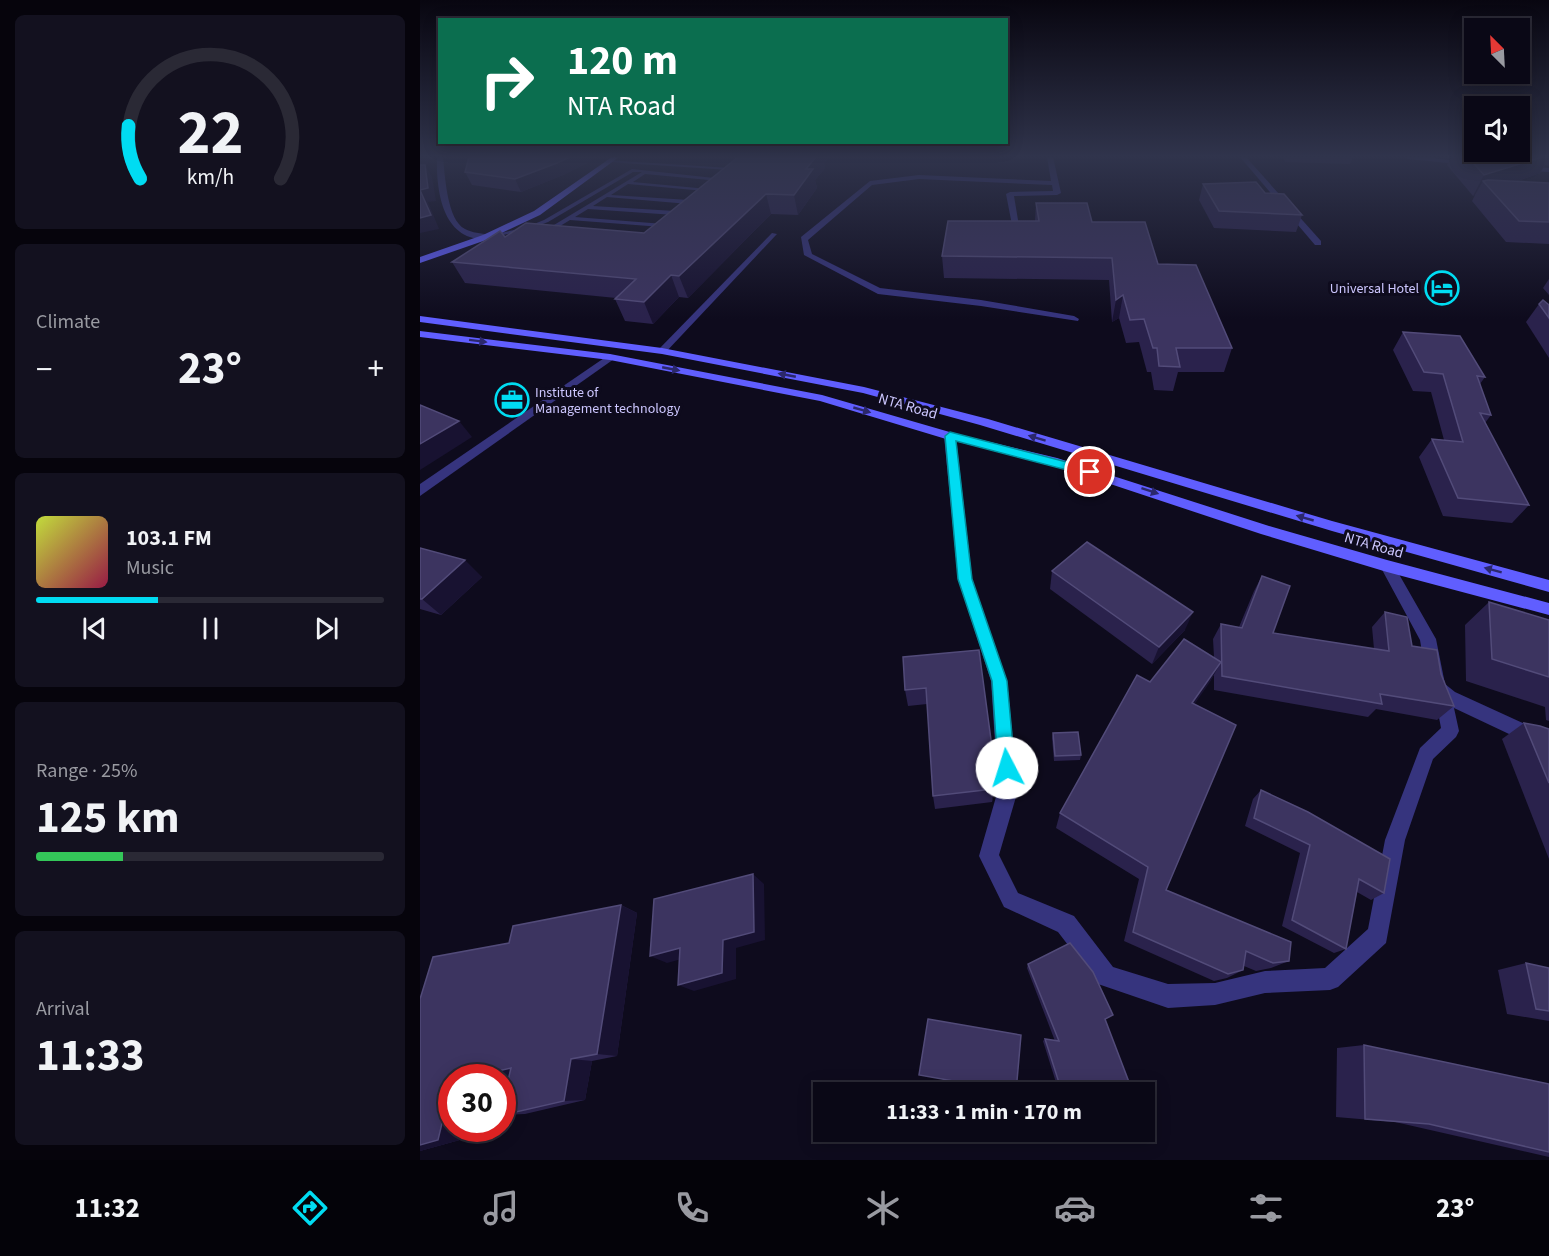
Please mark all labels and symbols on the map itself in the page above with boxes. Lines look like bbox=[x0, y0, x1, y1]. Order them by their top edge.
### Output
north arrow bbox=[1464, 18, 1530, 84]
hotel icon: Universal Hotel bbox=[1424, 270, 1460, 306]
place label: Universal Hotel bbox=[1330, 279, 1419, 299]
one-way arrow bbox=[469, 337, 488, 346]
one-way arrow bbox=[662, 365, 681, 374]
one-way arrow bbox=[778, 370, 797, 379]
office icon: Institute of Management technology bbox=[494, 382, 530, 418]
place label: Institute of Management technology bbox=[535, 383, 681, 419]
street label: NTA Road bbox=[876, 388, 940, 425]
one-way arrow bbox=[853, 406, 871, 415]
one-way arrow bbox=[1028, 433, 1046, 442]
pin bbox=[1064, 446, 1115, 497]
one-way arrow bbox=[1141, 487, 1159, 496]
one-way arrow bbox=[1296, 513, 1314, 522]
street label: NTA Road bbox=[1342, 527, 1406, 564]
one-way arrow bbox=[1483, 565, 1501, 574]
position arrow bbox=[975, 736, 1039, 800]
speed limit sign: 30 bbox=[438, 1064, 516, 1142]

